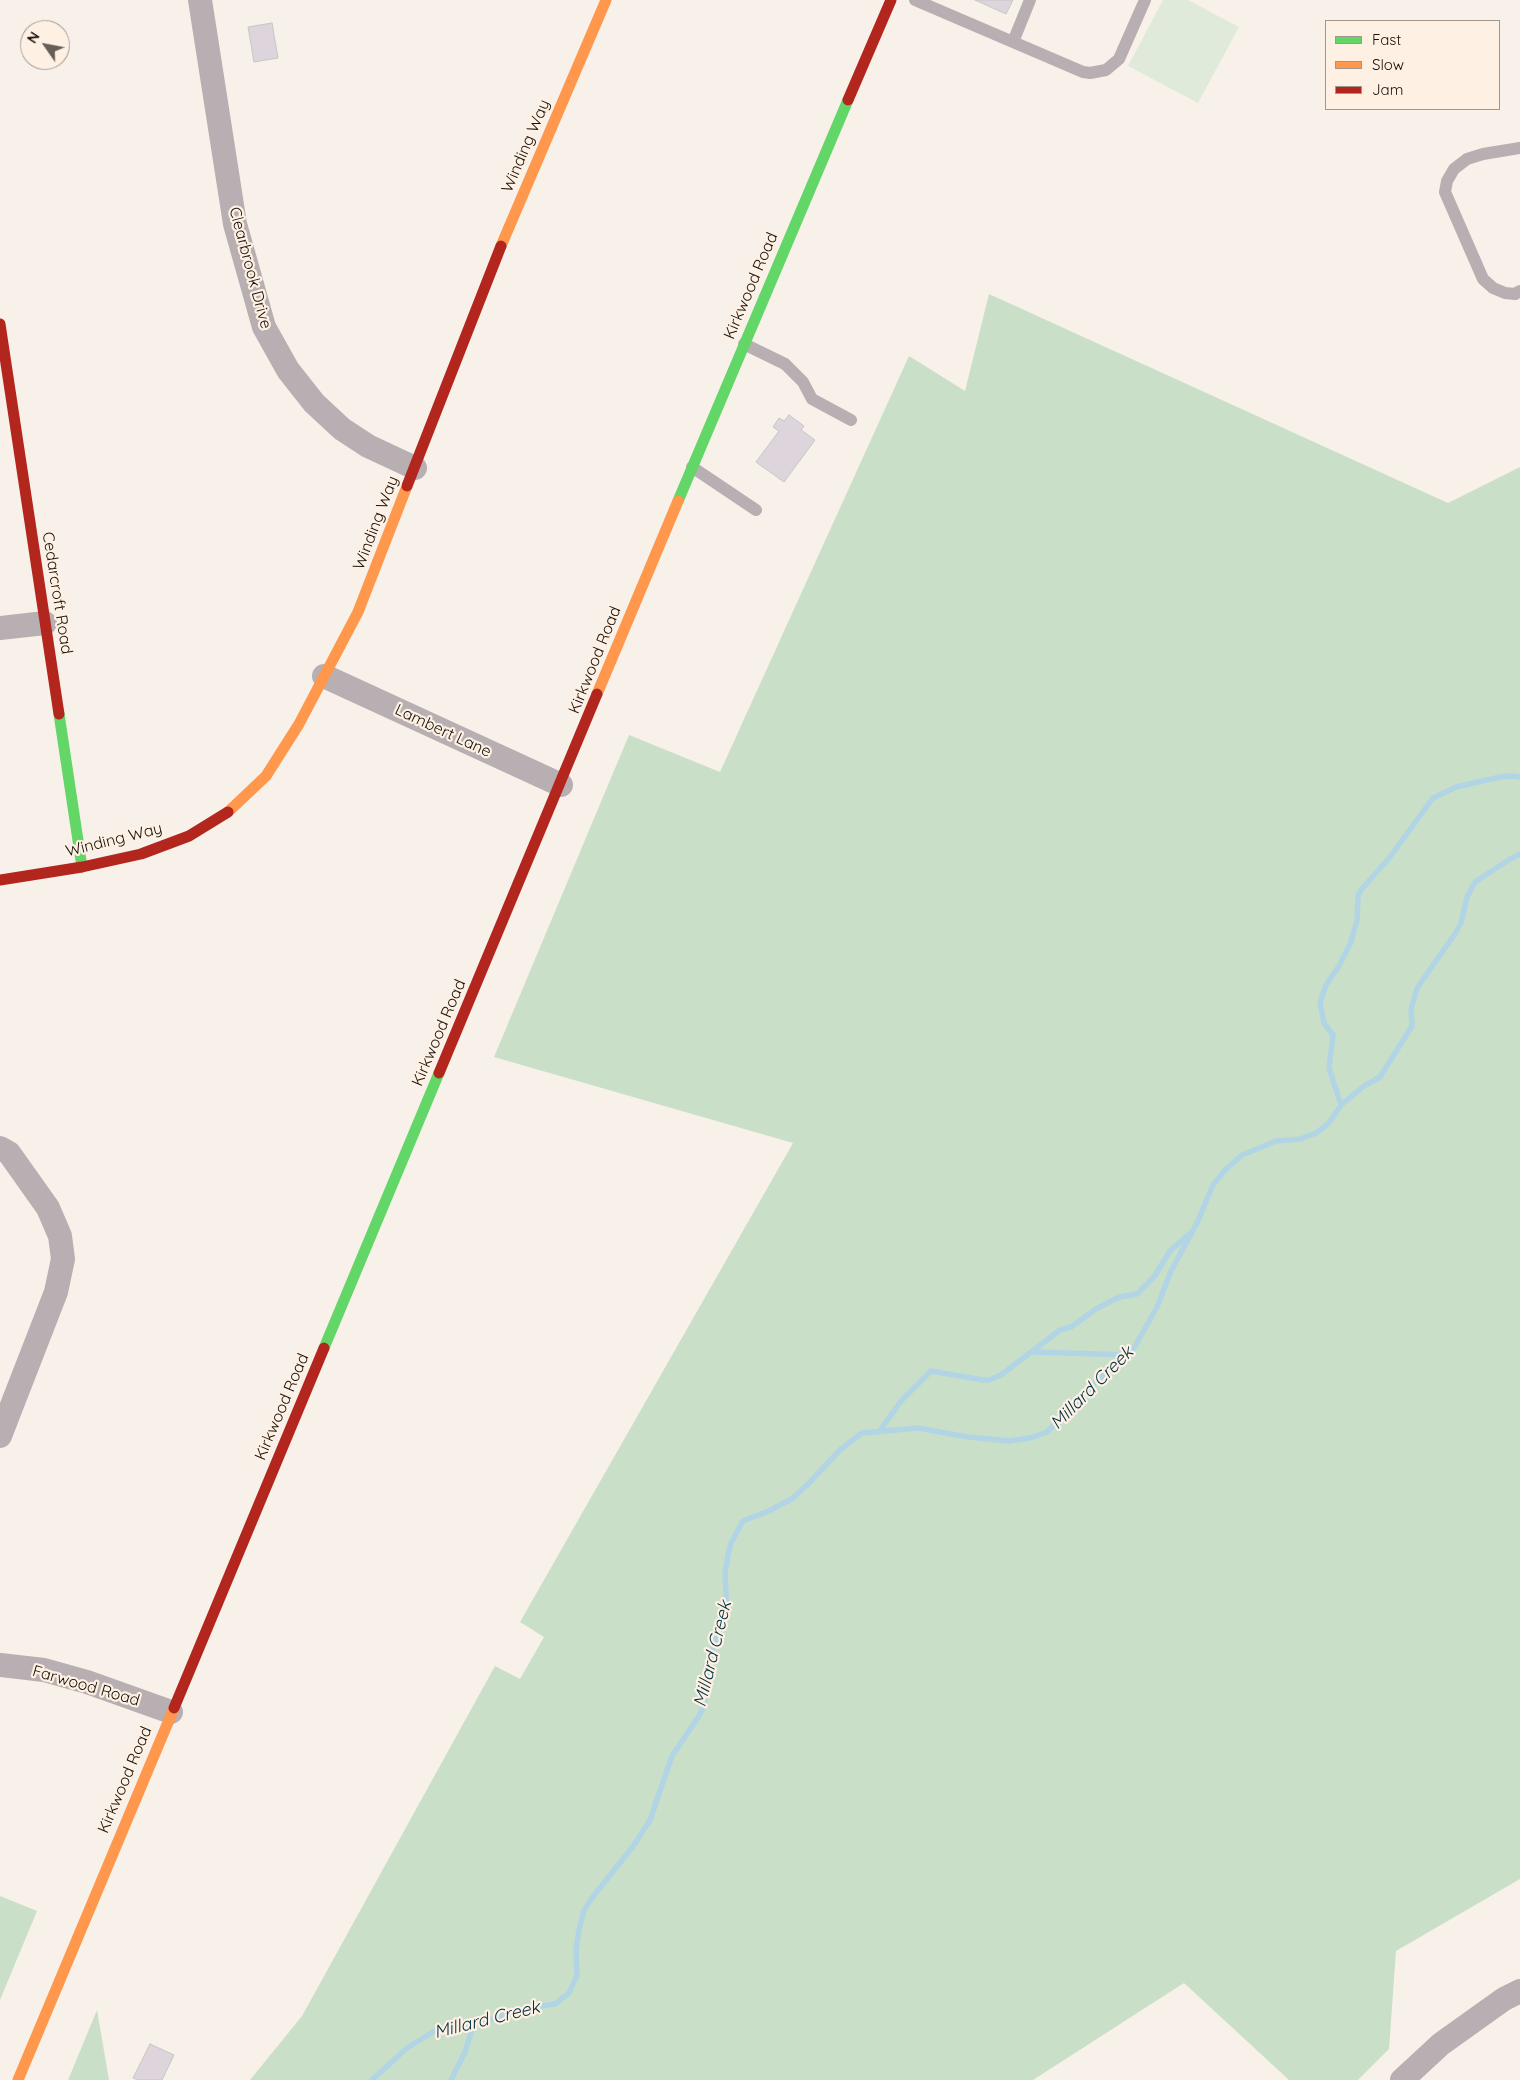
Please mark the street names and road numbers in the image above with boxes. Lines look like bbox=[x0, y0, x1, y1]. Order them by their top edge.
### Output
street label: Winding Way bbox=[498, 97, 554, 195]
street label: Clearbrook Drive bbox=[225, 205, 275, 331]
street label: Kirkwood Road bbox=[720, 230, 782, 342]
street label: Winding Way bbox=[349, 473, 403, 573]
street label: Cedarcroft Road bbox=[38, 530, 76, 656]
street label: Kirkwood Road bbox=[565, 604, 625, 716]
street label: Lambert Lane bbox=[392, 700, 494, 762]
street label: Winding Way bbox=[64, 819, 164, 861]
street label: Kirkwood Road bbox=[408, 977, 470, 1089]
street label: Kirkwood Road bbox=[251, 1351, 313, 1463]
street label: Farwood Road bbox=[30, 1662, 142, 1710]
street label: Kirkwood Road bbox=[94, 1724, 156, 1836]

